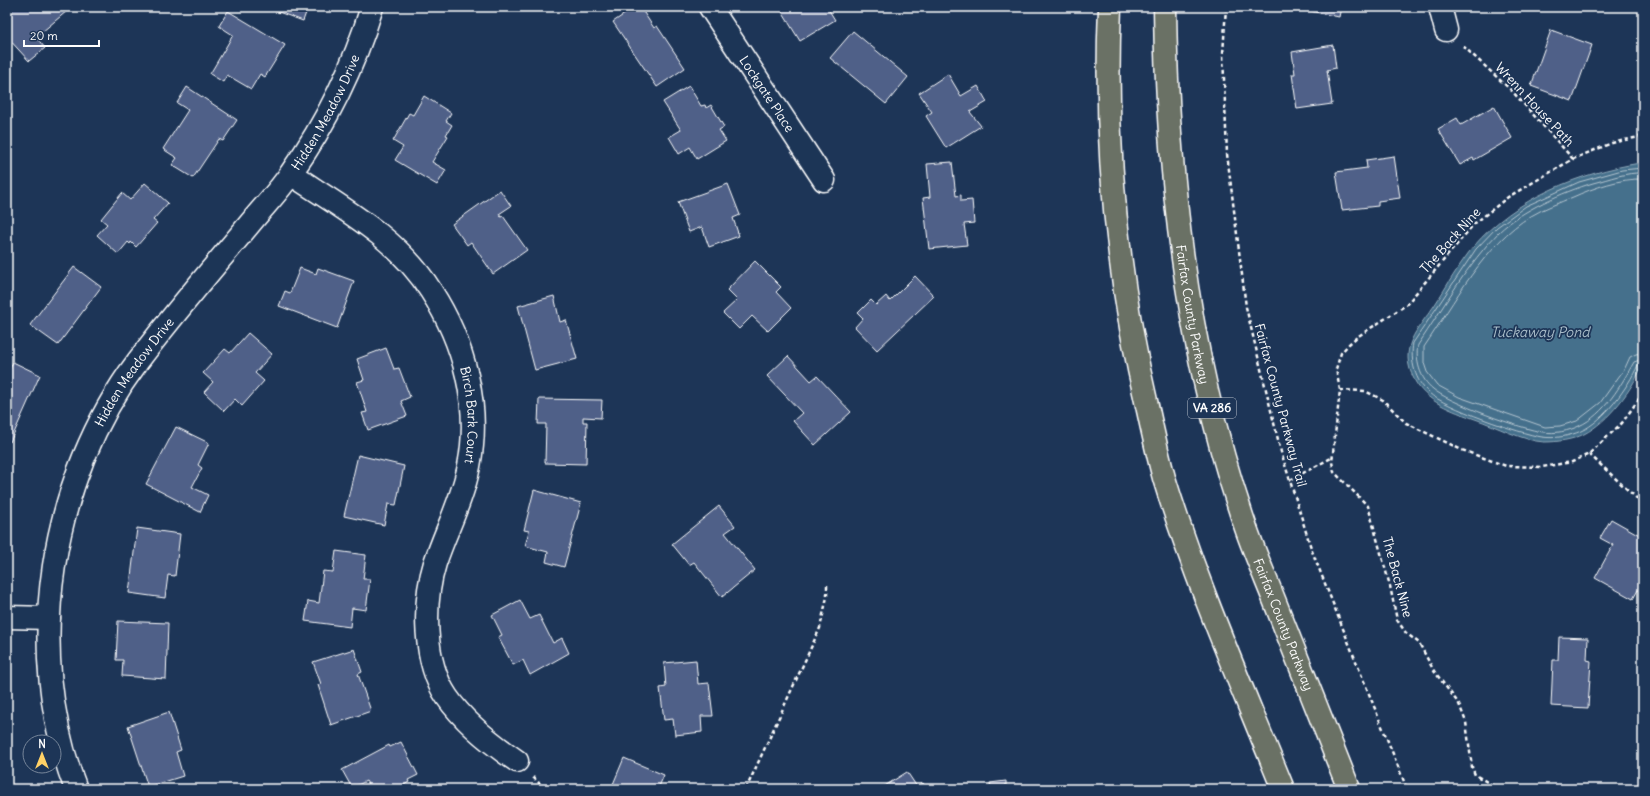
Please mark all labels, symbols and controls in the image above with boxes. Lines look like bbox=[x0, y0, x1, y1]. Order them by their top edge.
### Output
scale bar bbox=[24, 22, 99, 48]
text: 20 m bbox=[30, 28, 58, 43]
street label: Hidden Meadow Drive bbox=[288, 52, 363, 173]
street label: Lockgate Place bbox=[735, 53, 798, 136]
street label: Wrenn House Path bbox=[1491, 59, 1578, 150]
street label: The Back Nine bbox=[1416, 204, 1484, 277]
street label: Fairfax County Parkway bbox=[1172, 244, 1213, 386]
street label: Hidden Meadow Drive bbox=[91, 314, 178, 430]
street label: Fairfax County Parkway Trail bbox=[1251, 322, 1310, 489]
water label: Tuckaway Pond bbox=[1490, 323, 1591, 341]
street label: Birch Bark Court bbox=[456, 365, 481, 466]
road number: VA 286 bbox=[1188, 398, 1236, 418]
street label: The Back Nine bbox=[1379, 535, 1416, 619]
street label: Fairfax County Parkway bbox=[1249, 556, 1317, 693]
north arrow bbox=[22, 734, 62, 774]
text: N bbox=[38, 737, 46, 751]

